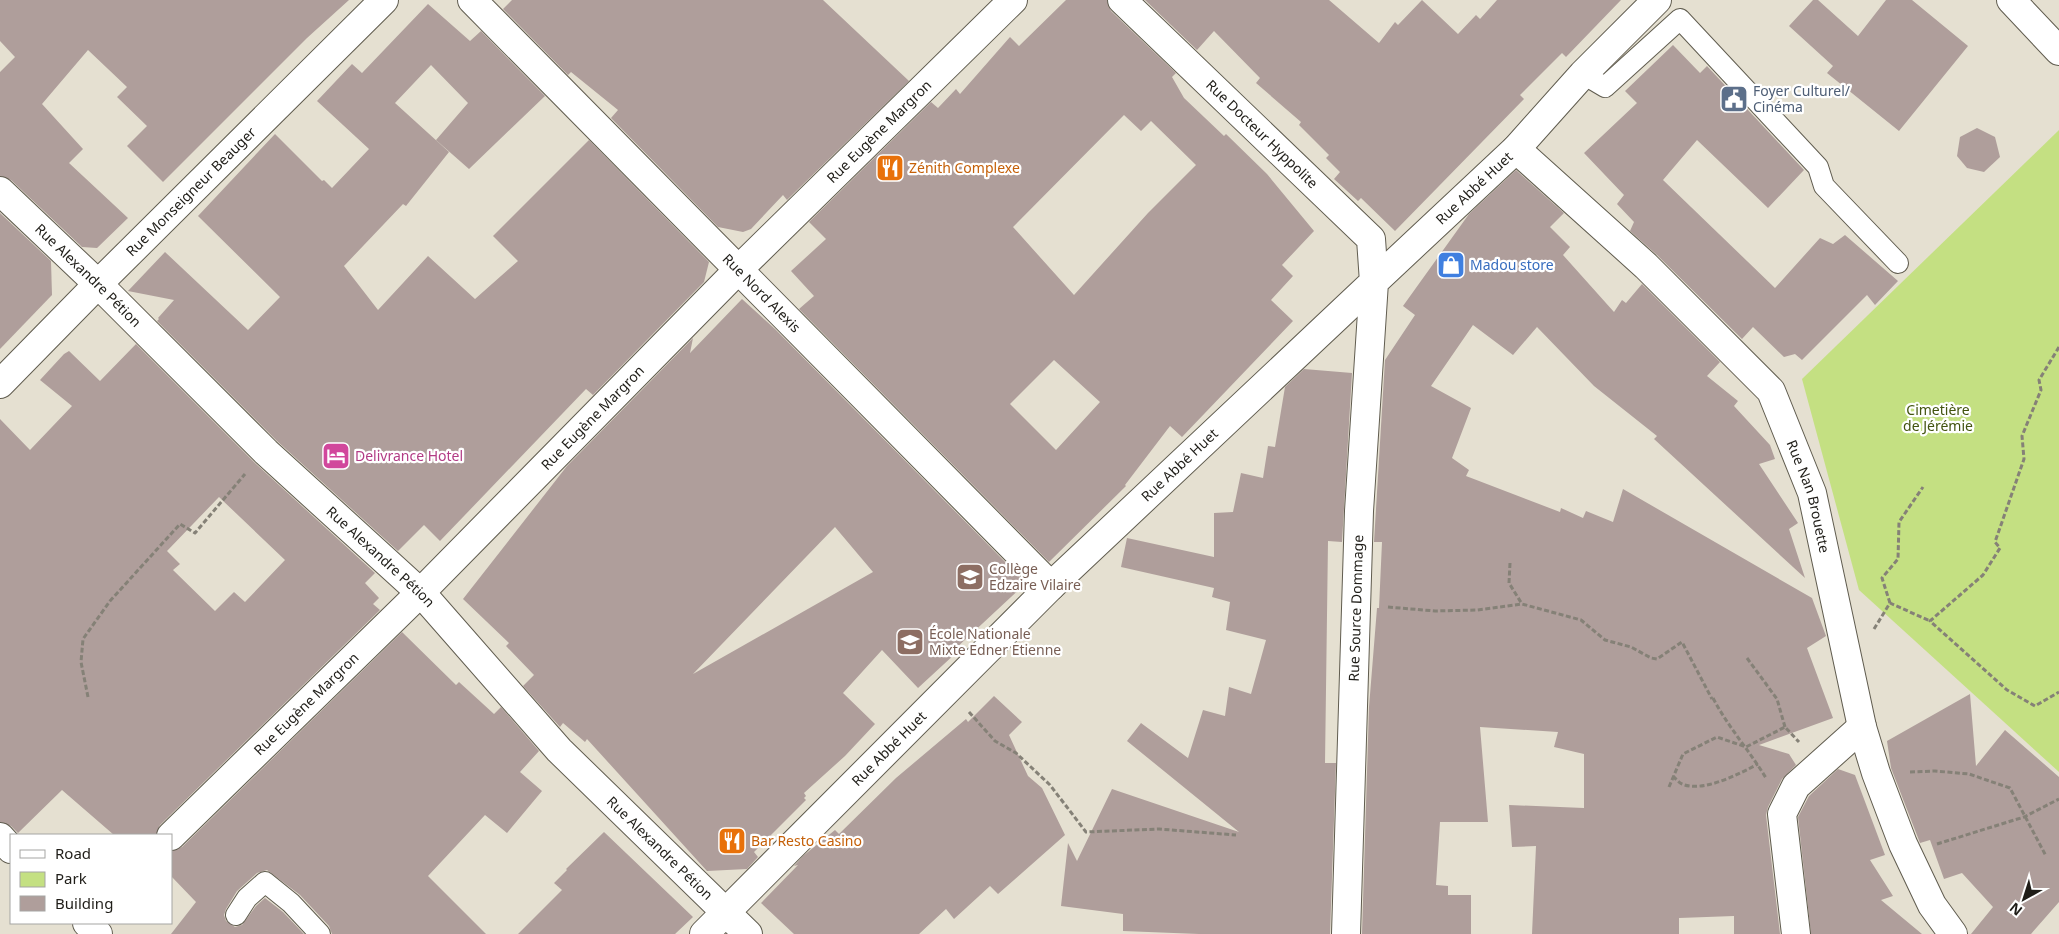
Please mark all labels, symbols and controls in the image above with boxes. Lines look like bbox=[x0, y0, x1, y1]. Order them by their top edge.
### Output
street label: Rue Eugène Margron bbox=[822, 75, 935, 187]
street label: Rue Docteur Hyppolite bbox=[1202, 75, 1323, 192]
place label: Foyer Culturel/ Cinéma bbox=[1753, 81, 1851, 116]
public building icon: Foyer Culturel/ Cinéma bbox=[1719, 84, 1749, 114]
street label: Rue Monseigneur Beauger bbox=[121, 122, 260, 260]
street label: Rue Abbé Huet bbox=[1431, 147, 1516, 228]
restaurant icon: Zénith Complexe bbox=[875, 153, 905, 183]
place label: Zénith Complexe bbox=[909, 158, 1020, 177]
street label: Rue Alexandre Pétion bbox=[31, 219, 146, 331]
street label: Rue Nord Alexis bbox=[719, 249, 805, 337]
shop icon: Madou store bbox=[1436, 250, 1466, 280]
place label: Madou store bbox=[1470, 255, 1554, 274]
street label: Rue Eugène Margron bbox=[537, 361, 648, 474]
park label: Cimetière de Jérémie bbox=[1903, 400, 1973, 435]
street label: Rue Abbé Huet bbox=[1137, 424, 1222, 505]
street label: Rue Nan Brouette bbox=[1783, 437, 1835, 555]
hotel icon: Delivrance Hotel bbox=[321, 441, 351, 471]
place label: Delivrance Hotel bbox=[355, 446, 463, 465]
street label: Rue Alexandre Pétion bbox=[323, 502, 439, 611]
street label: Rue Source Dommage bbox=[1344, 534, 1367, 682]
place label: Collège Edzaire Vilaire bbox=[989, 559, 1081, 594]
school or university icon: Collège Edzaire Vilaire bbox=[955, 562, 985, 592]
place label: École Nationale Mixte Edner Etienne bbox=[929, 624, 1061, 659]
school or university icon: École Nationale Mixte Edner Etienne bbox=[895, 627, 925, 657]
street label: Rue Eugène Margron bbox=[249, 648, 363, 759]
street label: Rue Abbé Huet bbox=[847, 706, 930, 790]
street label: Rue Alexandre Pétion bbox=[603, 792, 717, 904]
restaurant icon: Bar Resto Casino bbox=[717, 826, 747, 856]
place label: Bar Resto Casino bbox=[751, 831, 862, 850]
legend bbox=[10, 834, 172, 924]
text: Road bbox=[55, 843, 91, 863]
text: Park bbox=[55, 868, 87, 888]
north arrow bbox=[1999, 874, 2049, 924]
text: Building bbox=[55, 893, 113, 913]
text: N bbox=[2005, 899, 2026, 920]

